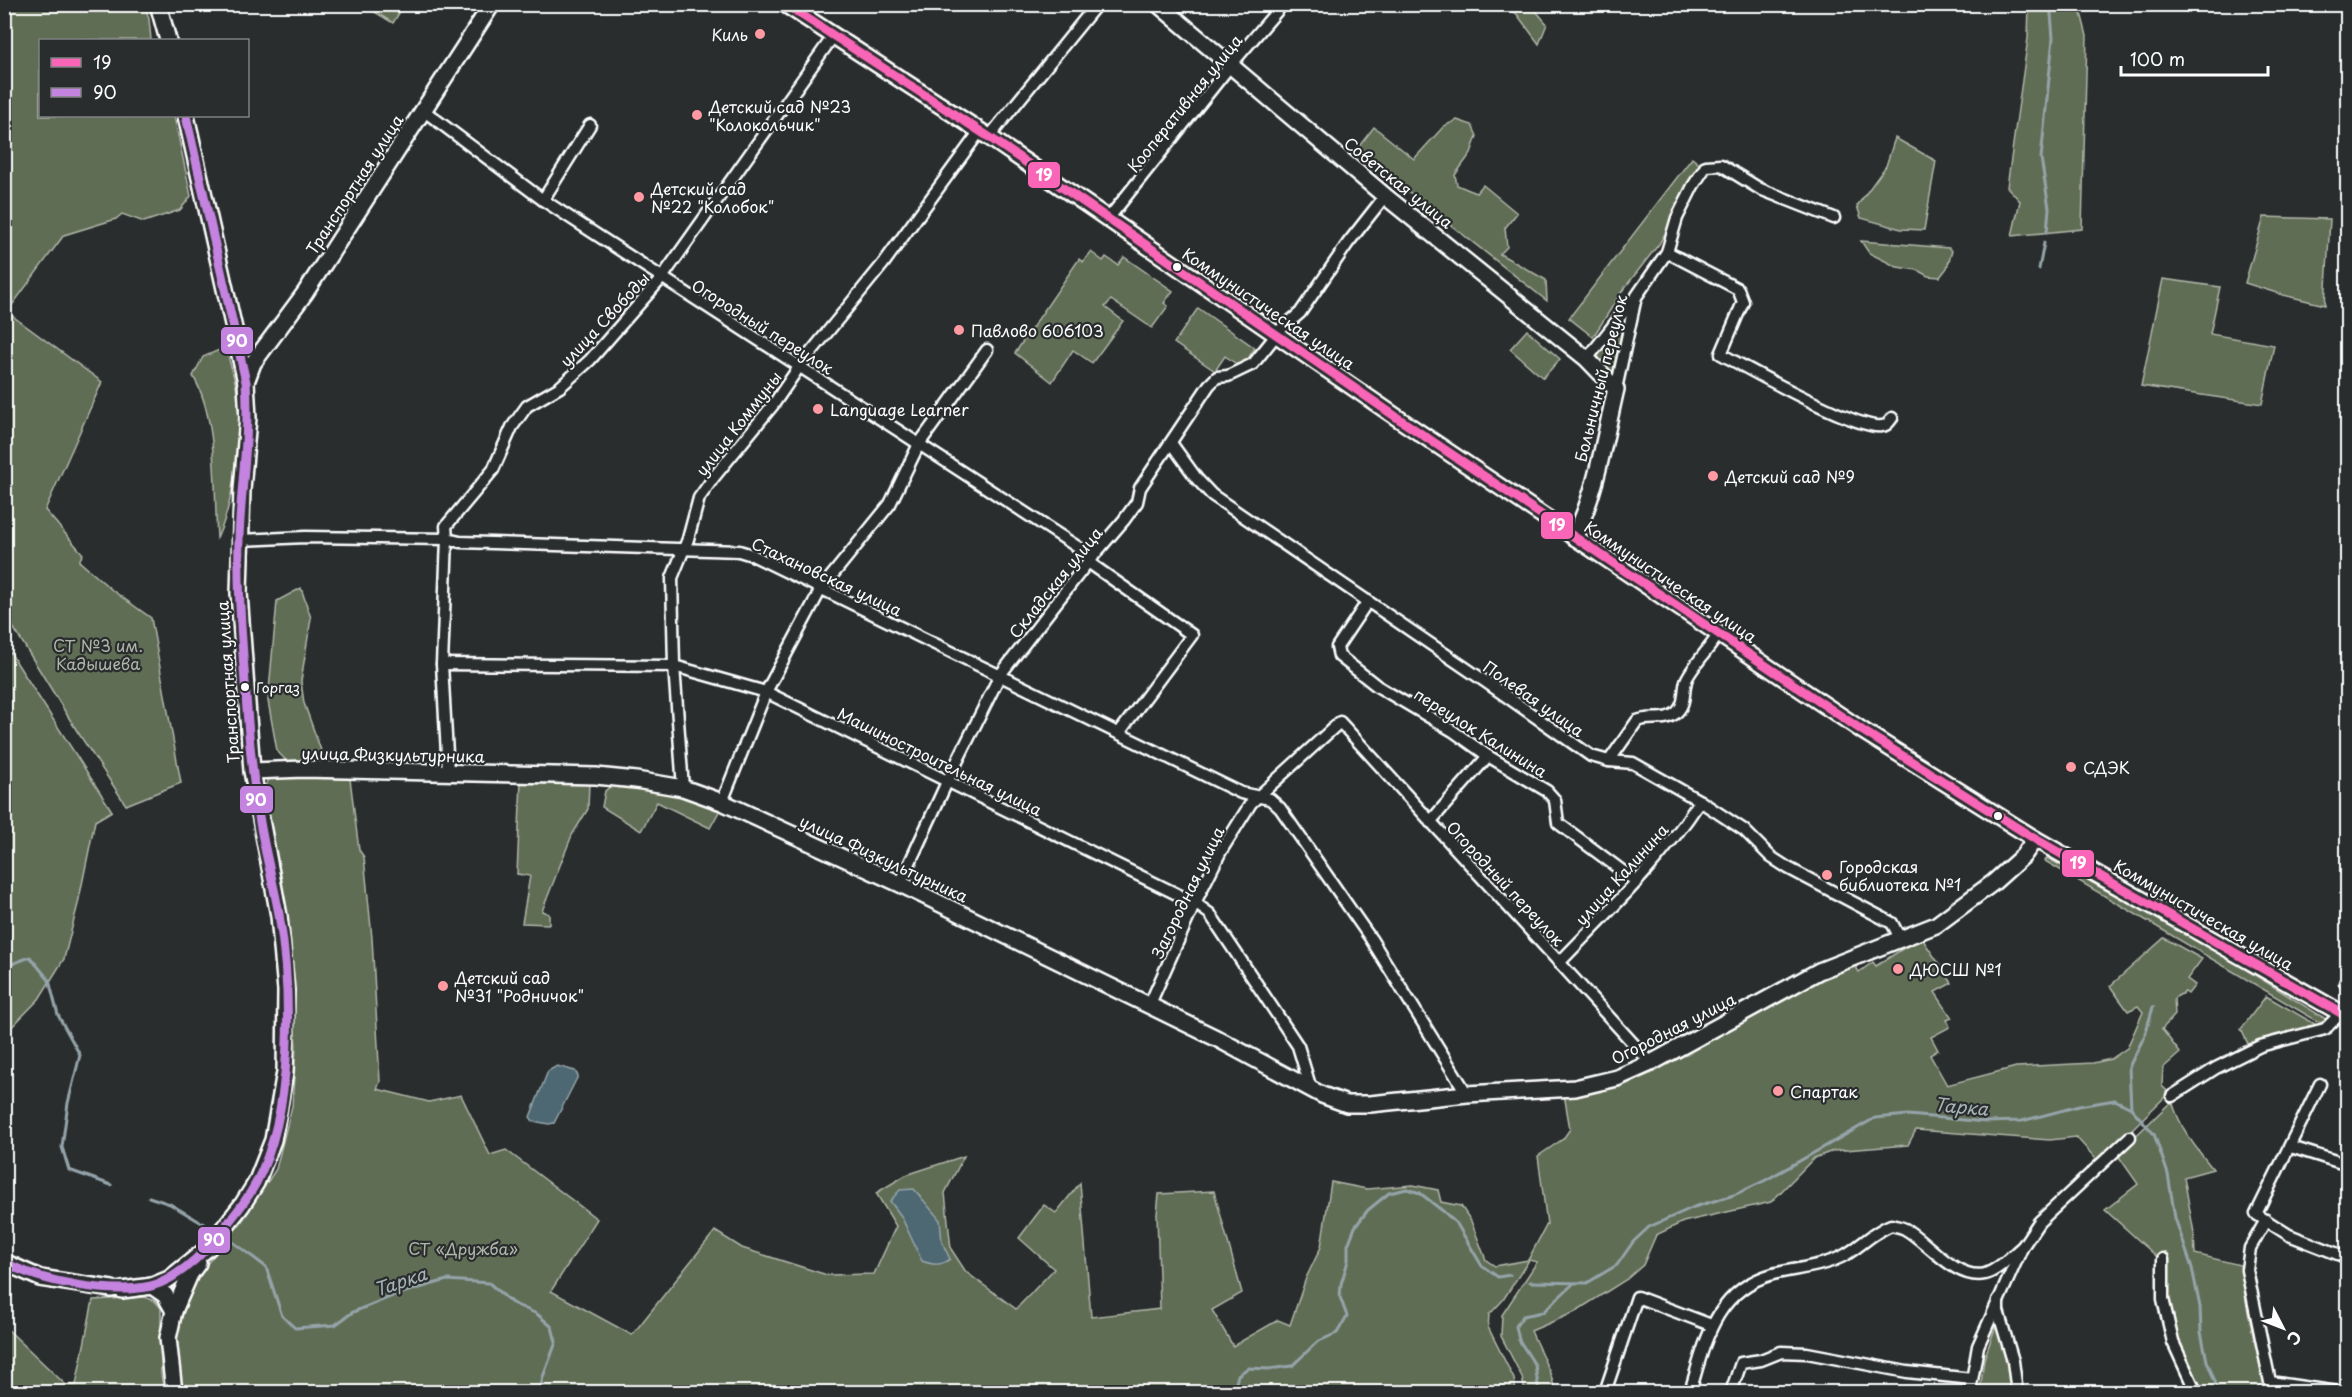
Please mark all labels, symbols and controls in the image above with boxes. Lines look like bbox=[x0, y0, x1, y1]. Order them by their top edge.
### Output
place label: Киль bbox=[711, 22, 748, 46]
marker: Киль bbox=[753, 27, 767, 41]
street label: Кооперативная улица bbox=[1121, 29, 1247, 177]
legend bbox=[39, 39, 249, 117]
scale bar bbox=[2121, 39, 2268, 77]
text: 100 m bbox=[2130, 45, 2185, 72]
text: 19 bbox=[93, 48, 112, 75]
text: 90 bbox=[93, 78, 117, 105]
place label: Детский сад №23 "Колокольчик" bbox=[708, 94, 851, 136]
marker: Детский сад №23 "Колокольчик" bbox=[690, 108, 704, 122]
street label: Транспортная улица bbox=[300, 109, 408, 259]
street label: Советская улица bbox=[1339, 130, 1459, 234]
line badge: 19 bbox=[1027, 161, 1061, 189]
text: 19 bbox=[1035, 162, 1053, 186]
place label: Детский сад №22 "Колобок" bbox=[650, 176, 774, 218]
marker: Детский сад №22 "Колобок" bbox=[632, 190, 646, 204]
street label: Коммунистическая улица bbox=[1178, 241, 1360, 375]
unlabelled marker bbox=[1171, 261, 1183, 273]
street label: улица Свободы bbox=[554, 266, 654, 372]
street label: Огородный переулок bbox=[687, 273, 839, 380]
street label: Больничный переулок bbox=[1568, 291, 1633, 464]
place label: Павлово 606103 bbox=[971, 318, 1104, 342]
marker: Павлово 606103 bbox=[952, 323, 966, 337]
line badge: 90 bbox=[220, 326, 254, 355]
text: 90 bbox=[226, 328, 248, 352]
street label: улица Коммуны bbox=[689, 365, 787, 481]
place label: Language Learner bbox=[830, 397, 969, 421]
marker: Language Learner bbox=[811, 402, 825, 416]
place label: Детский сад №9 bbox=[1724, 464, 1855, 488]
marker: Детский сад №9 bbox=[1706, 469, 1720, 483]
line badge: 19 bbox=[1540, 511, 1574, 540]
text: 19 bbox=[1548, 512, 1566, 536]
street label: Коммунистическая улица bbox=[1580, 514, 1762, 648]
street label: Складская улица bbox=[1002, 521, 1108, 643]
street label: Стахановская улица bbox=[748, 531, 906, 621]
street label: Транспортная улица bbox=[209, 600, 245, 764]
park label: СТ №3 им. Кадышева bbox=[53, 633, 143, 675]
street label: Полевая улица bbox=[1479, 654, 1589, 742]
place label: Горгаз bbox=[256, 677, 300, 698]
marker: Горгаз bbox=[239, 681, 251, 693]
street label: переулок Калинина bbox=[1410, 681, 1552, 783]
street label: Машиностроительная улица bbox=[834, 701, 1046, 821]
street label: улица Физкультурника bbox=[301, 740, 485, 768]
place label: СДЭК bbox=[2083, 755, 2130, 779]
marker: СДЭК bbox=[2064, 760, 2078, 774]
line badge: 90 bbox=[239, 785, 274, 814]
text: 90 bbox=[245, 787, 267, 811]
street label: улица Физкультурника bbox=[796, 808, 972, 908]
unlabelled marker bbox=[1992, 810, 2004, 822]
street label: Огородный переулок bbox=[1441, 815, 1571, 951]
street label: улица Калинина bbox=[1569, 818, 1673, 930]
street label: Загородная улица bbox=[1145, 822, 1229, 962]
line badge: 19 bbox=[2061, 849, 2095, 878]
text: 19 bbox=[2069, 850, 2087, 874]
street label: Коммунистическая улица bbox=[2110, 853, 2298, 975]
place label: Городская библиотека №1 bbox=[1839, 854, 1961, 896]
marker: Городская библиотека №1 bbox=[1820, 868, 1834, 882]
place label: ДЮСШ №1 bbox=[1909, 957, 2002, 981]
marker: ДЮСШ №1 bbox=[1891, 962, 1905, 976]
place label: Детский сад №31 "Родничок" bbox=[454, 965, 584, 1007]
marker: Детский сад №31 "Родничок" bbox=[436, 979, 450, 993]
street label: Огородная улица bbox=[1606, 986, 1740, 1070]
place label: Спартак bbox=[1790, 1079, 1858, 1103]
marker: Спартак bbox=[1771, 1084, 1785, 1098]
water label: Тарка bbox=[1933, 1090, 1990, 1122]
line badge: 90 bbox=[197, 1226, 231, 1254]
text: 90 bbox=[203, 1227, 225, 1251]
park label: СТ «Дружба» bbox=[408, 1236, 518, 1260]
water label: Тарка bbox=[370, 1259, 431, 1303]
north arrow bbox=[2253, 1298, 2313, 1358]
text: С bbox=[2282, 1326, 2308, 1351]

